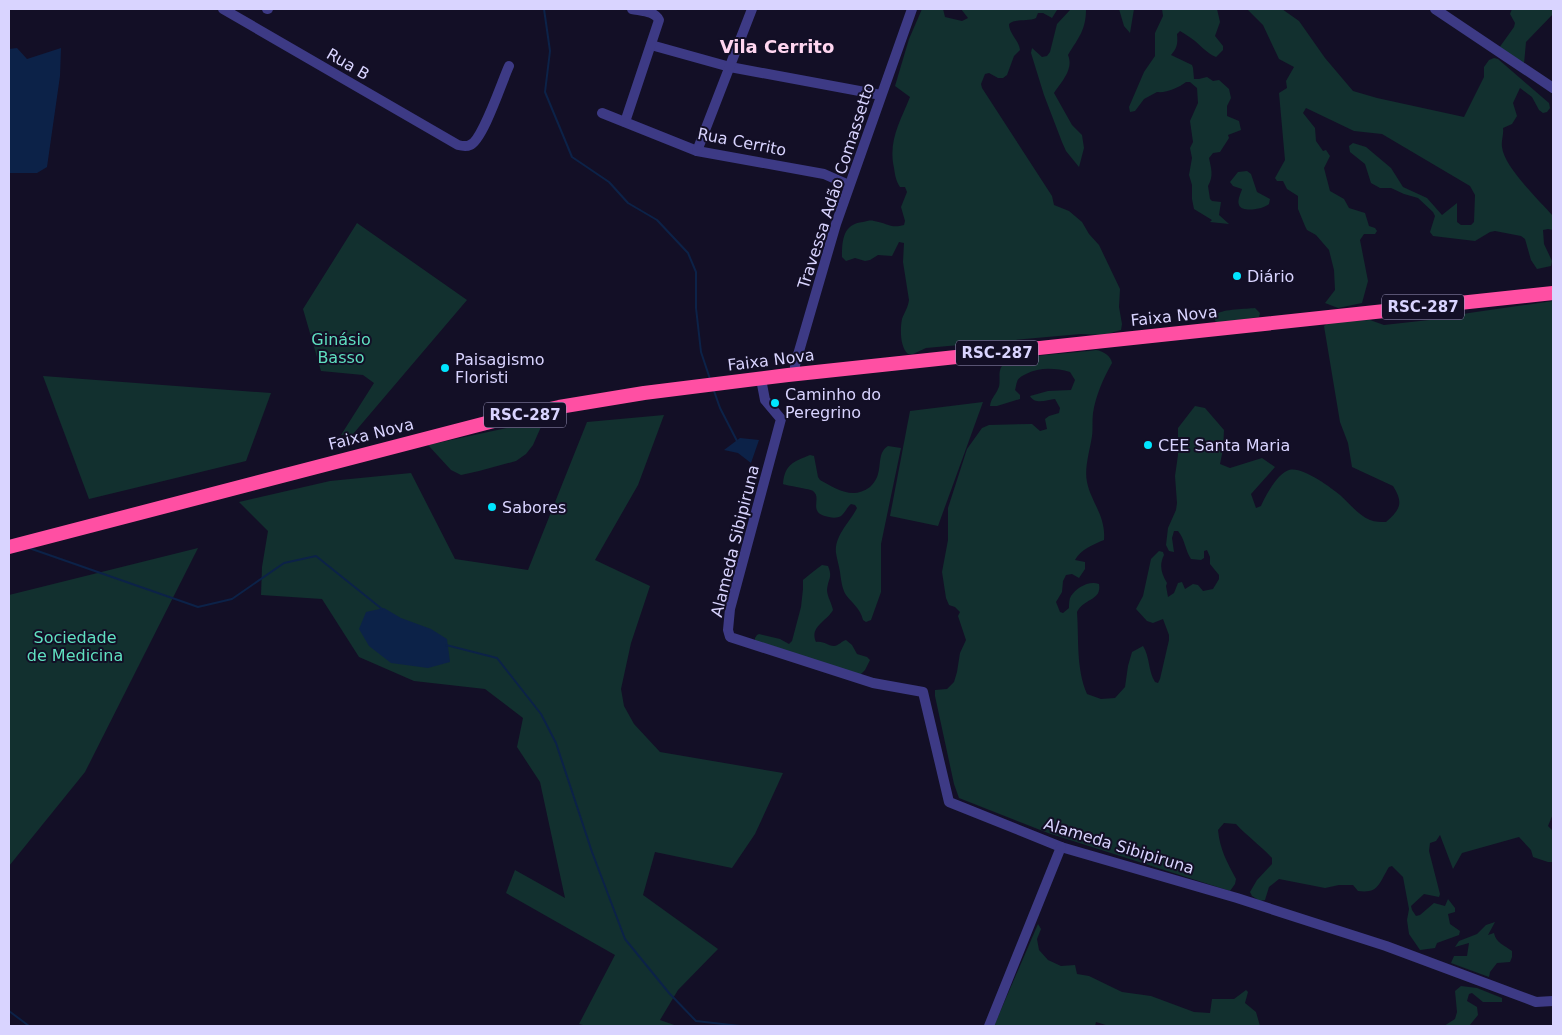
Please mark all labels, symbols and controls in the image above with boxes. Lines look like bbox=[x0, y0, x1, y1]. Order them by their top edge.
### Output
district label: Vila Cerrito bbox=[720, 36, 834, 57]
street label: Rua B bbox=[323, 44, 373, 84]
street label: Travessa Adão Comassetto bbox=[793, 81, 878, 292]
street label: Rua Cerrito bbox=[696, 124, 788, 160]
place label: Diário bbox=[1247, 267, 1294, 286]
marker: Diário bbox=[1231, 270, 1243, 282]
road number: RSC-287 bbox=[1382, 294, 1464, 320]
street label: Faixa Nova bbox=[1130, 302, 1218, 330]
park label: Ginásio Basso bbox=[311, 330, 371, 367]
road number: RSC-287 bbox=[956, 340, 1038, 366]
street label: Faixa Nova bbox=[726, 345, 816, 375]
place label: Paisagismo Floristi bbox=[455, 350, 545, 387]
marker: Paisagismo Floristi bbox=[439, 362, 451, 374]
place label: Caminho do Peregrino bbox=[785, 385, 881, 422]
marker: Caminho do Peregrino bbox=[769, 397, 781, 409]
road number: RSC-287 bbox=[484, 402, 566, 428]
street label: Faixa Nova bbox=[326, 414, 416, 454]
place label: CEE Santa Maria bbox=[1158, 436, 1290, 455]
marker: CEE Santa Maria bbox=[1142, 439, 1154, 451]
street label: Alameda Sibipiruna bbox=[707, 463, 763, 619]
place label: Sabores bbox=[502, 498, 566, 517]
marker: Sabores bbox=[486, 501, 498, 513]
park label: Sociedade de Medicina bbox=[27, 628, 123, 665]
street label: Alameda Sibipiruna bbox=[1042, 814, 1196, 878]

